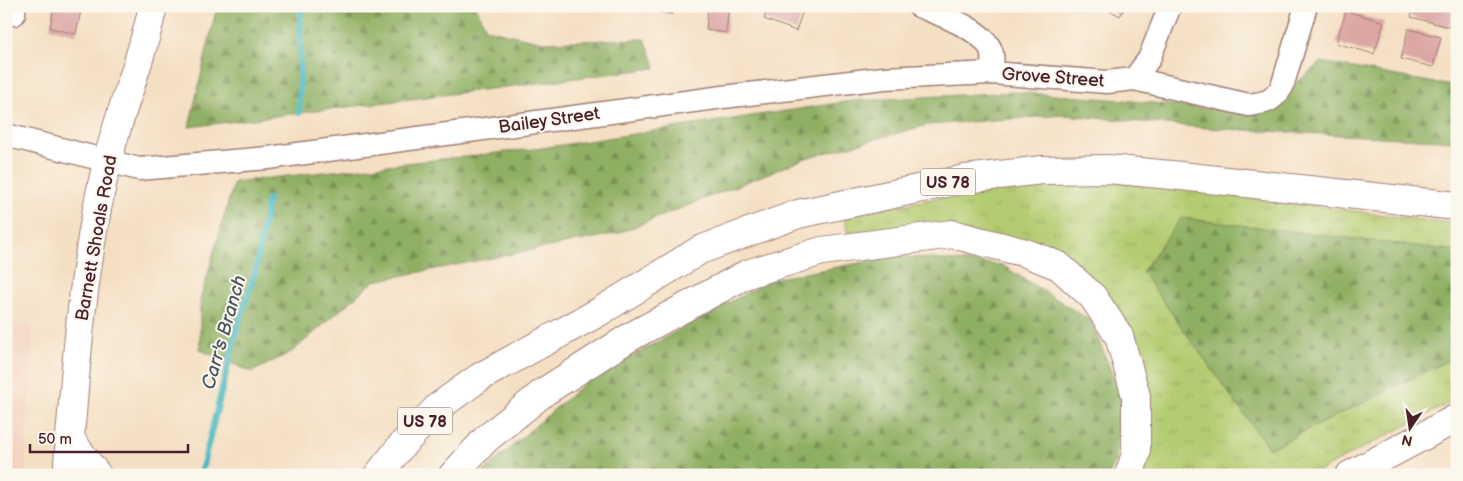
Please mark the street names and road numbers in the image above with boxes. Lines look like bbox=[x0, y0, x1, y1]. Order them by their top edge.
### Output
street label: Grove Street bbox=[1001, 63, 1105, 92]
street label: Bailey Street bbox=[497, 103, 602, 138]
street label: Barnett Shoals Road bbox=[72, 154, 121, 323]
road number: US 78 bbox=[920, 168, 976, 196]
road number: US 78 bbox=[398, 408, 452, 434]

